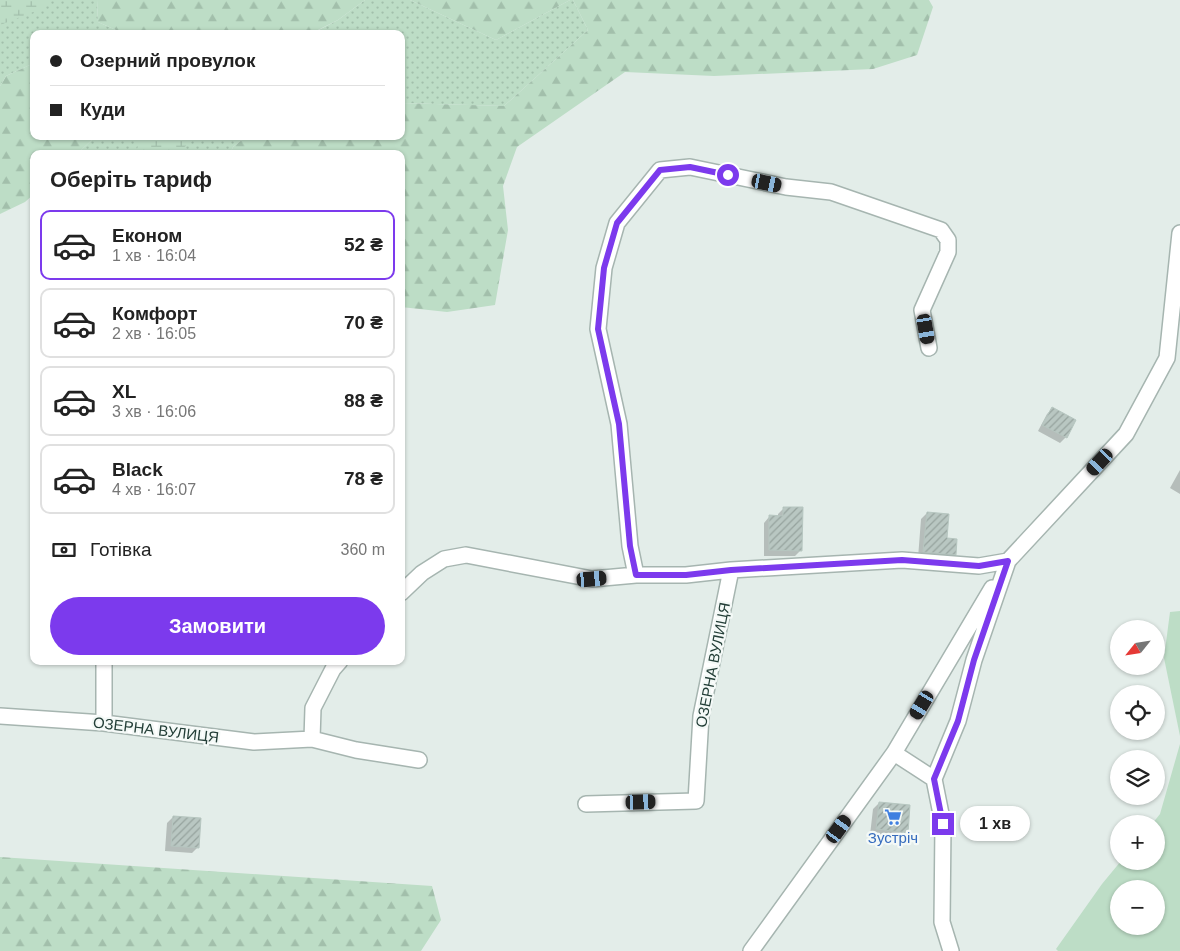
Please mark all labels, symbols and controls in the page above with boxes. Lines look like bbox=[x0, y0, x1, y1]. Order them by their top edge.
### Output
text: Озерний провулок bbox=[80, 50, 255, 71]
text: Куди bbox=[80, 99, 125, 120]
route start bbox=[717, 164, 739, 186]
text: Оберіть тариф bbox=[50, 167, 212, 192]
car bbox=[750, 173, 783, 193]
icon: car bbox=[52, 223, 97, 268]
text: Економ bbox=[112, 225, 182, 246]
text: 52 ₴ bbox=[344, 234, 383, 255]
text: 1 хв · 16:04 bbox=[112, 247, 196, 264]
icon: car bbox=[52, 301, 97, 346]
text: Комфорт bbox=[112, 303, 197, 324]
text: 70 ₴ bbox=[344, 312, 383, 333]
car bbox=[916, 313, 935, 345]
text: 2 хв · 16:05 bbox=[112, 325, 196, 342]
icon: car bbox=[52, 379, 97, 424]
text: XL bbox=[112, 381, 136, 402]
text: 88 ₴ bbox=[344, 390, 383, 411]
text: 3 хв · 16:06 bbox=[112, 403, 196, 420]
car bbox=[1084, 446, 1115, 478]
icon: car bbox=[52, 457, 97, 502]
text: Black bbox=[112, 459, 163, 480]
text: 78 ₴ bbox=[344, 468, 383, 489]
text: 4 хв · 16:07 bbox=[112, 481, 196, 498]
icon: cash bbox=[50, 536, 78, 564]
text: Готівка bbox=[90, 539, 151, 560]
text: 360 m bbox=[341, 541, 385, 558]
car bbox=[576, 570, 607, 588]
button: Замовити bbox=[50, 597, 385, 655]
street label: ОЗЕРНА ВУЛИЦЯ bbox=[692, 601, 733, 729]
north arrow bbox=[1110, 620, 1165, 675]
map controls bbox=[1110, 620, 1165, 935]
button: locate bbox=[1110, 685, 1165, 740]
car bbox=[907, 688, 936, 722]
street label: ОЗЕРНА ВУЛИЦЯ bbox=[92, 713, 220, 746]
button: layers bbox=[1110, 750, 1165, 805]
car bbox=[625, 794, 656, 810]
callout: 1 хв bbox=[960, 806, 1030, 842]
supermarket icon: Зустріч bbox=[883, 807, 903, 827]
car bbox=[824, 812, 853, 846]
route end bbox=[932, 813, 954, 835]
text: 1 хв bbox=[979, 815, 1011, 832]
button: + bbox=[1110, 815, 1165, 870]
place label: Зустріч bbox=[868, 829, 918, 846]
button: − bbox=[1110, 880, 1165, 935]

